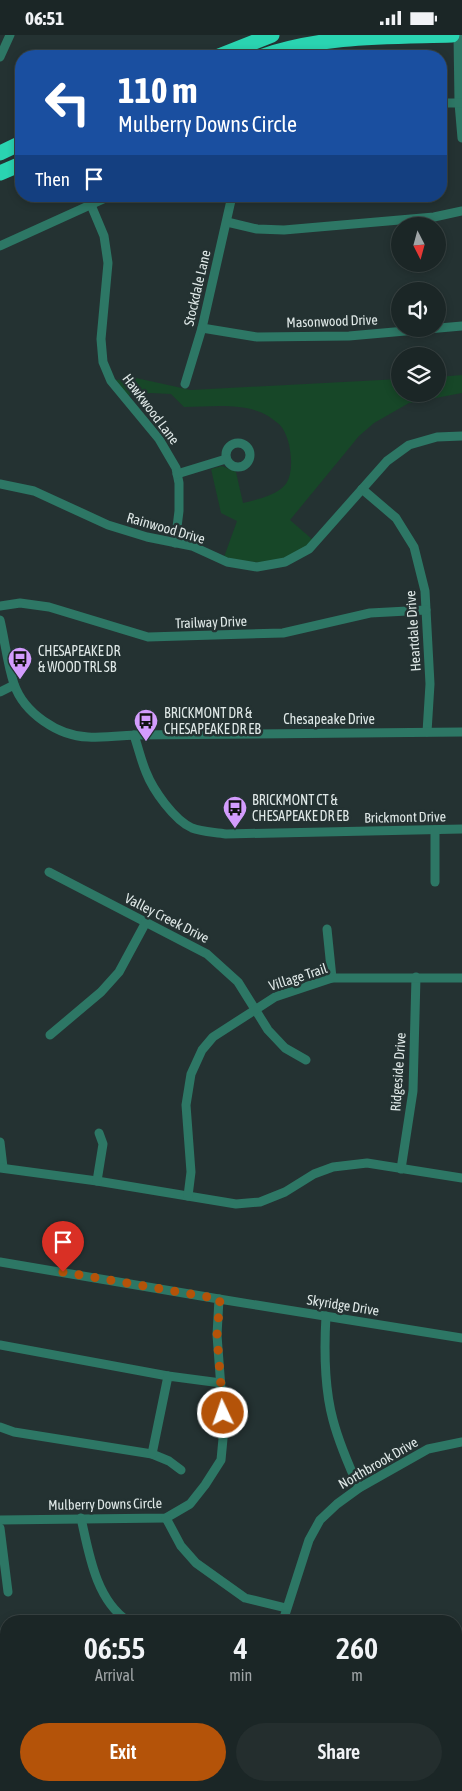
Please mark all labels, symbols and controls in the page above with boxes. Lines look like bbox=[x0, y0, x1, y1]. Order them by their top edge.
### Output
text: 06:51 bbox=[25, 7, 64, 29]
icon: left bbox=[35, 70, 100, 135]
text: 110 m bbox=[118, 70, 197, 110]
text: Mulberry Downs Circle bbox=[118, 111, 297, 137]
icon: arrive bbox=[80, 165, 108, 193]
text: Then bbox=[35, 168, 70, 190]
north arrow bbox=[391, 217, 446, 273]
map controls bbox=[391, 217, 446, 402]
street label: Stockdale Lane bbox=[180, 248, 214, 328]
button: sound bbox=[391, 282, 446, 337]
street label: Masonwood Drive bbox=[286, 311, 378, 331]
button: layers bbox=[391, 347, 446, 402]
street label: Hawkwood Lane bbox=[119, 371, 183, 447]
street label: Rainwood Drive bbox=[125, 509, 207, 547]
street label: Heartdale Drive bbox=[402, 590, 424, 672]
street label: Trailway Drive bbox=[175, 613, 247, 631]
place label: CHESAPEAKE DR & WOOD TRL SB bbox=[38, 643, 120, 675]
bus stop icon: CHESAPEAKE DR & WOOD TRL SB bbox=[7, 646, 33, 680]
place label: BRICKMONT DR & CHESAPEAKE DR EB bbox=[164, 705, 261, 737]
bus stop icon: BRICKMONT DR & CHESAPEAKE DR EB bbox=[133, 708, 159, 742]
street label: Chesapeake Drive bbox=[283, 711, 375, 727]
place label: BRICKMONT CT & CHESAPEAKE DR EB bbox=[252, 792, 349, 824]
bus stop icon: BRICKMONT CT & CHESAPEAKE DR EB bbox=[222, 795, 248, 829]
street label: Brickmont Drive bbox=[364, 808, 446, 826]
street label: Valley Creek Drive bbox=[122, 890, 212, 946]
street label: Village Trail bbox=[267, 960, 330, 994]
street label: Ridgeside Drive bbox=[387, 1032, 409, 1112]
pin bbox=[42, 1221, 84, 1272]
icon: arrive bbox=[49, 1228, 77, 1256]
street label: Skyridge Drive bbox=[306, 1291, 380, 1319]
position arrow bbox=[196, 1386, 248, 1438]
street label: Northbrook Drive bbox=[336, 1434, 420, 1492]
street label: Mulberry Downs Circle bbox=[48, 1495, 162, 1513]
text: 06:55 bbox=[84, 1631, 145, 1665]
text: 4 bbox=[234, 1631, 248, 1665]
text: 260 bbox=[336, 1631, 378, 1665]
text: Arrival bbox=[95, 1666, 134, 1684]
text: min bbox=[229, 1666, 252, 1684]
text: m bbox=[351, 1666, 363, 1684]
button: Exit bbox=[20, 1723, 226, 1781]
button: Share bbox=[236, 1723, 442, 1781]

